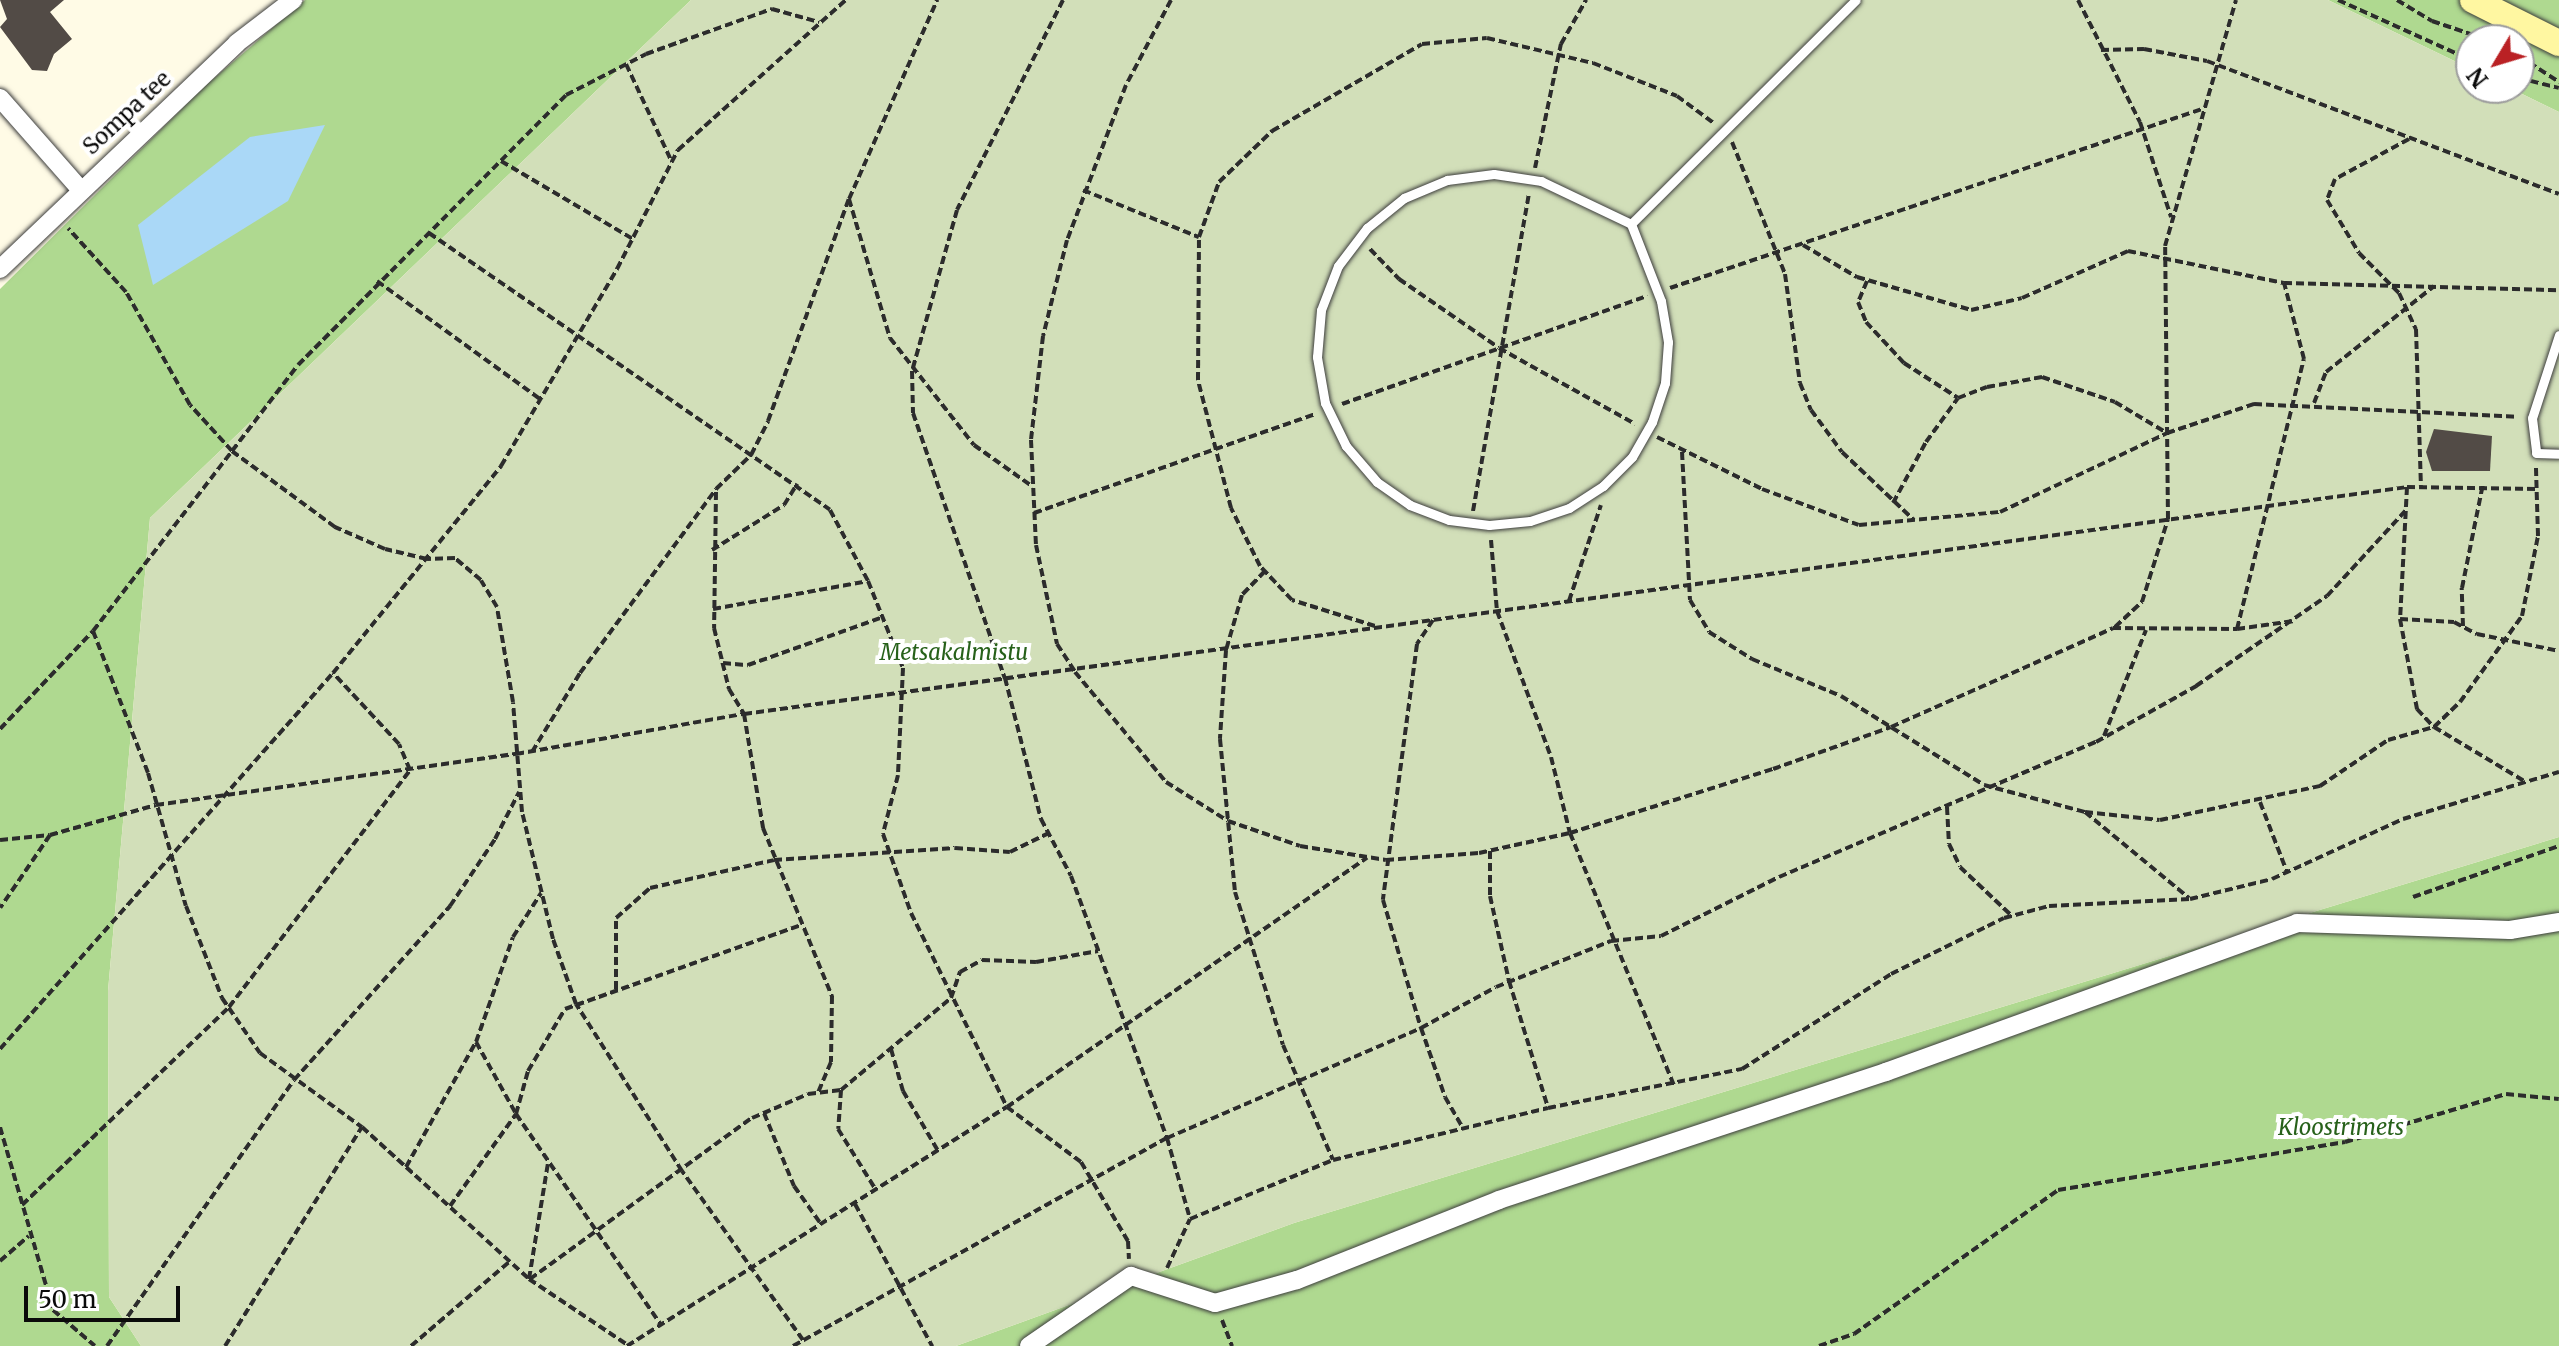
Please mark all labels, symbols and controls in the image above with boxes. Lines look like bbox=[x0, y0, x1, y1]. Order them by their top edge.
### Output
north arrow bbox=[2455, 24, 2535, 104]
text: N bbox=[2461, 62, 2494, 93]
street label: Sompa tee bbox=[78, 66, 176, 160]
park label: Metsakalmistu bbox=[880, 640, 1028, 666]
park label: Kloostrimets bbox=[2278, 1115, 2404, 1141]
scale bar bbox=[28, 1270, 184, 1320]
text: 50 m bbox=[38, 1284, 97, 1315]

